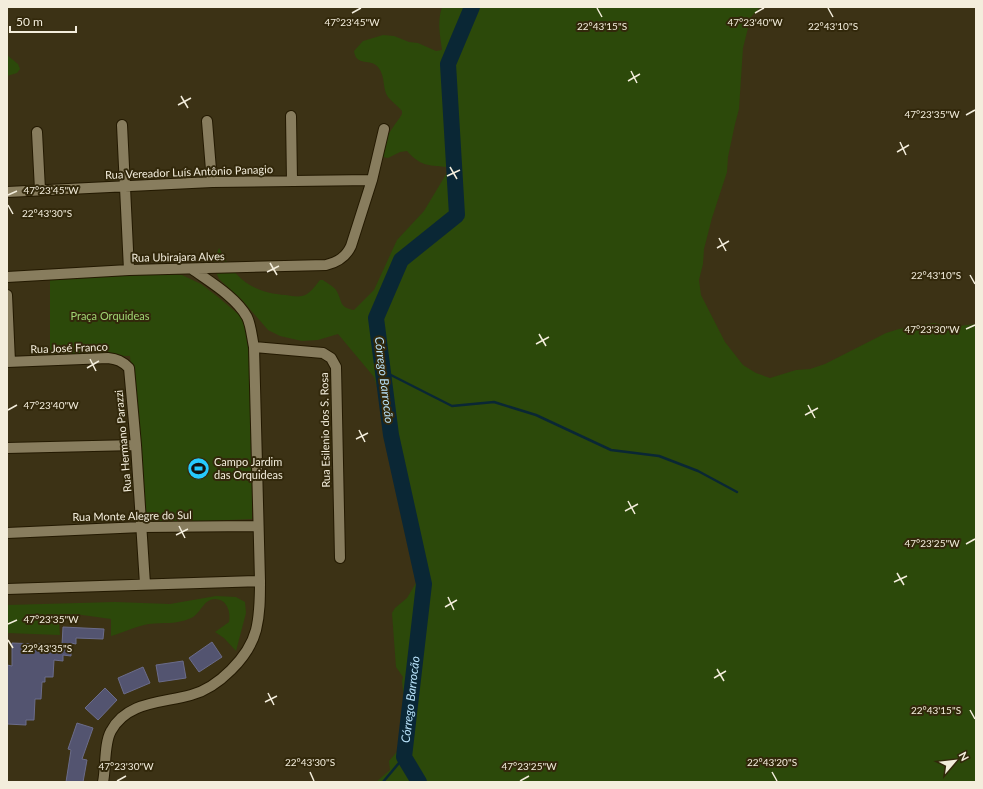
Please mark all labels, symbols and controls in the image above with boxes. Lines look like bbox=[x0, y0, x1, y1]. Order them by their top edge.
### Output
scale bar bbox=[10, 8, 76, 34]
text: 50 m bbox=[16, 14, 43, 29]
text: 47°23'45"W bbox=[324, 16, 380, 28]
text: 47°23'40"W bbox=[727, 16, 783, 28]
text: 22°43'15"S bbox=[577, 20, 627, 32]
text: 22°43'10"S bbox=[808, 20, 858, 32]
text: 47°23'35"W bbox=[904, 108, 960, 120]
street label: Rua Vereador Luís Antônio Panagio bbox=[105, 162, 273, 181]
text: 47°23'45"W bbox=[23, 184, 79, 196]
text: 22°43'30"S bbox=[22, 207, 72, 219]
street label: Rua Ubirajara Alves bbox=[131, 249, 225, 264]
text: 22°43'10"S bbox=[911, 269, 961, 281]
park label: Praça Orquideas bbox=[70, 309, 150, 322]
text: 47°23'30"W bbox=[904, 323, 960, 335]
water label: Córrego Barrocão bbox=[372, 336, 397, 424]
street label: Rua José Franco bbox=[30, 340, 108, 355]
street label: Rua Esilenio dos S. Rosa bbox=[317, 372, 332, 488]
street label: Rua Hermano Parazzi bbox=[112, 389, 133, 493]
text: 47°23'40"W bbox=[23, 399, 79, 411]
sports icon: Campo Jardim das Orquideas bbox=[185, 455, 211, 481]
place label: Campo Jardim das Orquideas bbox=[214, 455, 283, 481]
street label: Rua Monte Alegre do Sul bbox=[72, 508, 192, 523]
text: 47°23'25"W bbox=[904, 537, 960, 549]
text: 47°23'35"W bbox=[23, 613, 79, 625]
text: 22°43'35"S bbox=[22, 642, 72, 654]
water label: Córrego Barrocão bbox=[398, 655, 423, 744]
text: 22°43'15"S bbox=[911, 704, 961, 716]
north arrow bbox=[935, 741, 975, 781]
text: N bbox=[957, 749, 972, 763]
text: 22°43'30"S bbox=[285, 756, 335, 768]
text: 22°43'20"S bbox=[747, 756, 797, 768]
text: 47°23'30"W bbox=[98, 760, 154, 772]
text: 47°23'25"W bbox=[501, 760, 557, 772]

